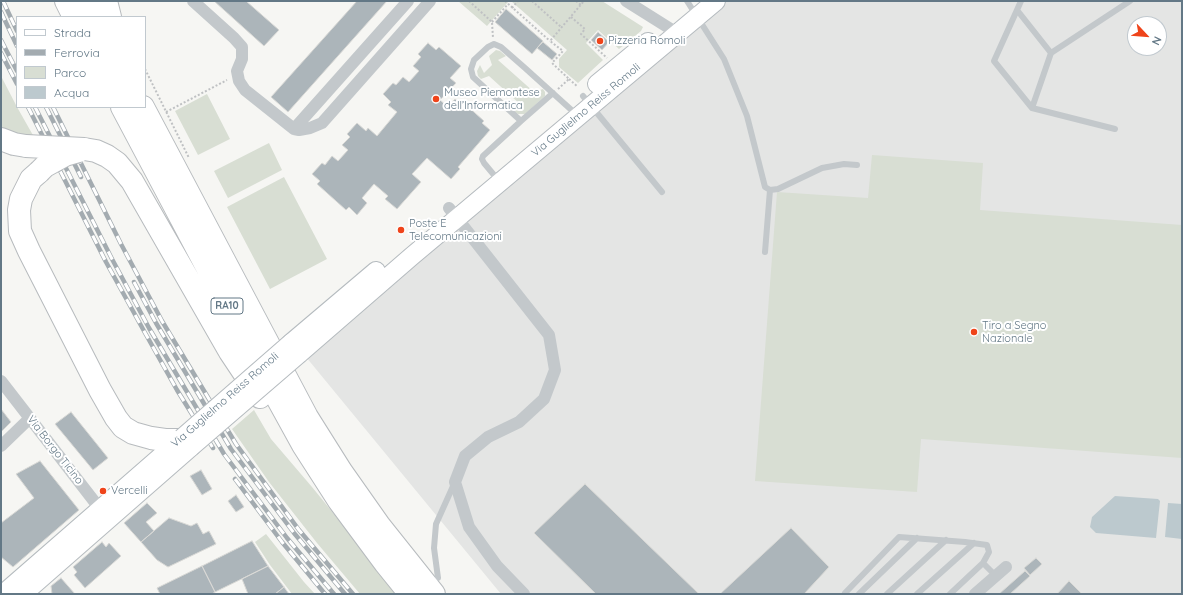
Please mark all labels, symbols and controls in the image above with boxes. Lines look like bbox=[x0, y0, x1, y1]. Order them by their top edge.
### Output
legend bbox=[16, 16, 146, 108]
north arrow bbox=[1127, 16, 1167, 56]
text: Strada bbox=[54, 25, 91, 40]
place label: Pizzeria Romoli bbox=[608, 34, 685, 48]
text: N bbox=[1149, 34, 1165, 48]
marker: Pizzeria Romoli bbox=[595, 36, 605, 46]
text: Ferrovia bbox=[54, 45, 100, 60]
street label: Via Guglielmo Reiss Romoli bbox=[529, 61, 643, 159]
text: Parco bbox=[54, 65, 86, 80]
text: Acqua bbox=[54, 85, 89, 100]
place label: Museo Piemontese dell’Informatica bbox=[444, 86, 540, 112]
marker: Museo Piemontese dell’Informatica bbox=[431, 94, 441, 104]
place label: Poste E Telecomunicazioni bbox=[409, 217, 502, 243]
marker: Poste E Telecomunicazioni bbox=[396, 225, 406, 235]
road number: RA10 bbox=[211, 298, 243, 314]
place label: Tiro a Segno Nazionale bbox=[982, 319, 1047, 345]
marker: Tiro a Segno Nazionale bbox=[969, 327, 979, 337]
street label: Via Guglielmo Reiss Romoli bbox=[169, 350, 281, 450]
street label: Via Borgo Ticino bbox=[24, 413, 86, 487]
place label: Vercelli bbox=[111, 484, 148, 498]
marker: Vercelli bbox=[98, 486, 108, 496]

